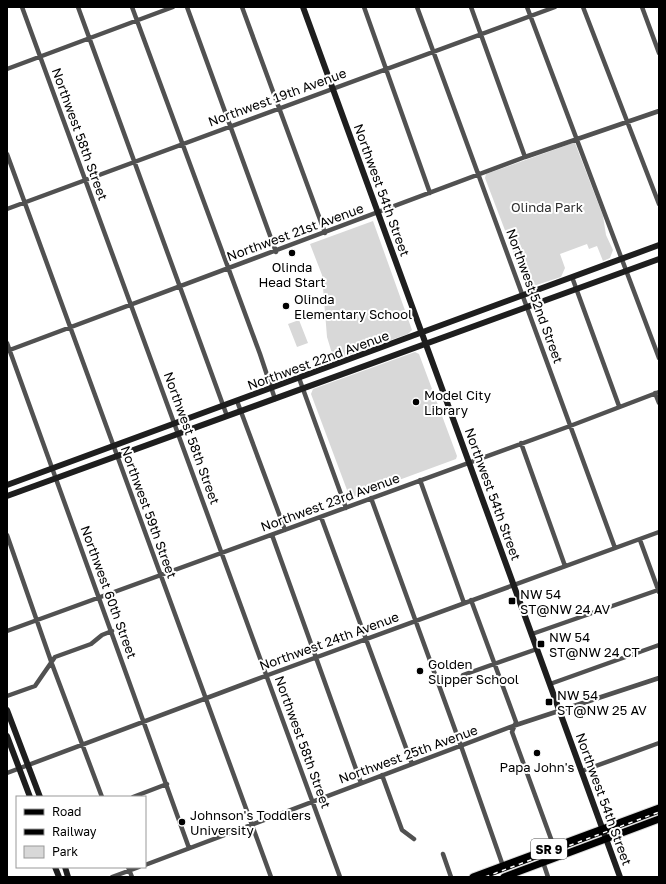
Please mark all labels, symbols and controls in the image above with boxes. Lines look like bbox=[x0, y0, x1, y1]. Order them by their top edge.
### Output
street label: Northwest 19th Avenue bbox=[206, 65, 348, 129]
street label: Northwest 58th Street bbox=[49, 66, 111, 202]
street label: Northwest 54th Street bbox=[351, 122, 413, 258]
park label: Olinda Park bbox=[511, 199, 584, 215]
street label: Northwest 21st Avenue bbox=[224, 200, 366, 264]
street label: Northwest 52nd Street bbox=[503, 226, 567, 366]
marker: Olinda Head Start bbox=[287, 248, 297, 258]
place label: Olinda Head Start bbox=[258, 259, 326, 290]
place label: Olinda Elementary School bbox=[294, 291, 412, 322]
marker: Olinda Elementary School bbox=[281, 301, 291, 311]
street label: Northwest 22nd Avenue bbox=[245, 327, 391, 393]
street label: Northwest 58th Street bbox=[161, 370, 223, 506]
place label: Model City Library bbox=[424, 387, 492, 418]
marker: Model City Library bbox=[411, 397, 421, 407]
street label: Northwest 54th Street bbox=[462, 426, 524, 562]
street label: Northwest 59th Street bbox=[118, 444, 180, 580]
street label: Northwest 23rd Avenue bbox=[258, 469, 402, 535]
street label: Northwest 60th Street bbox=[78, 523, 140, 661]
place label: NW 54 ST@NW 24 AV bbox=[520, 586, 610, 617]
marker: NW 54 ST@NW 24 AV bbox=[507, 596, 517, 606]
street label: Northwest 24th Avenue bbox=[257, 608, 401, 674]
place label: NW 54 ST@NW 24 CT bbox=[549, 629, 639, 660]
marker: NW 54 ST@NW 24 CT bbox=[536, 639, 546, 649]
place label: Golden Slipper School bbox=[428, 656, 519, 687]
marker: Golden Slipper School bbox=[415, 666, 425, 676]
street label: Northwest 58th Street bbox=[272, 674, 334, 810]
place label: NW 54 ST@NW 25 AV bbox=[557, 687, 647, 718]
marker: NW 54 ST@NW 25 AV bbox=[544, 697, 554, 707]
street label: Northwest 25th Avenue bbox=[336, 721, 480, 787]
street label: Northwest 54th Street bbox=[573, 731, 635, 867]
marker: Papa John's bbox=[532, 748, 542, 758]
place label: Papa John's bbox=[500, 759, 575, 775]
legend bbox=[16, 796, 146, 868]
text: Road bbox=[52, 804, 81, 819]
place label: Johnson's Toddlers University bbox=[190, 807, 311, 838]
marker: Johnson's Toddlers University bbox=[177, 817, 187, 827]
text: Railway bbox=[52, 824, 97, 839]
road number: SR 9 bbox=[531, 839, 567, 859]
text: Park bbox=[52, 844, 78, 859]

